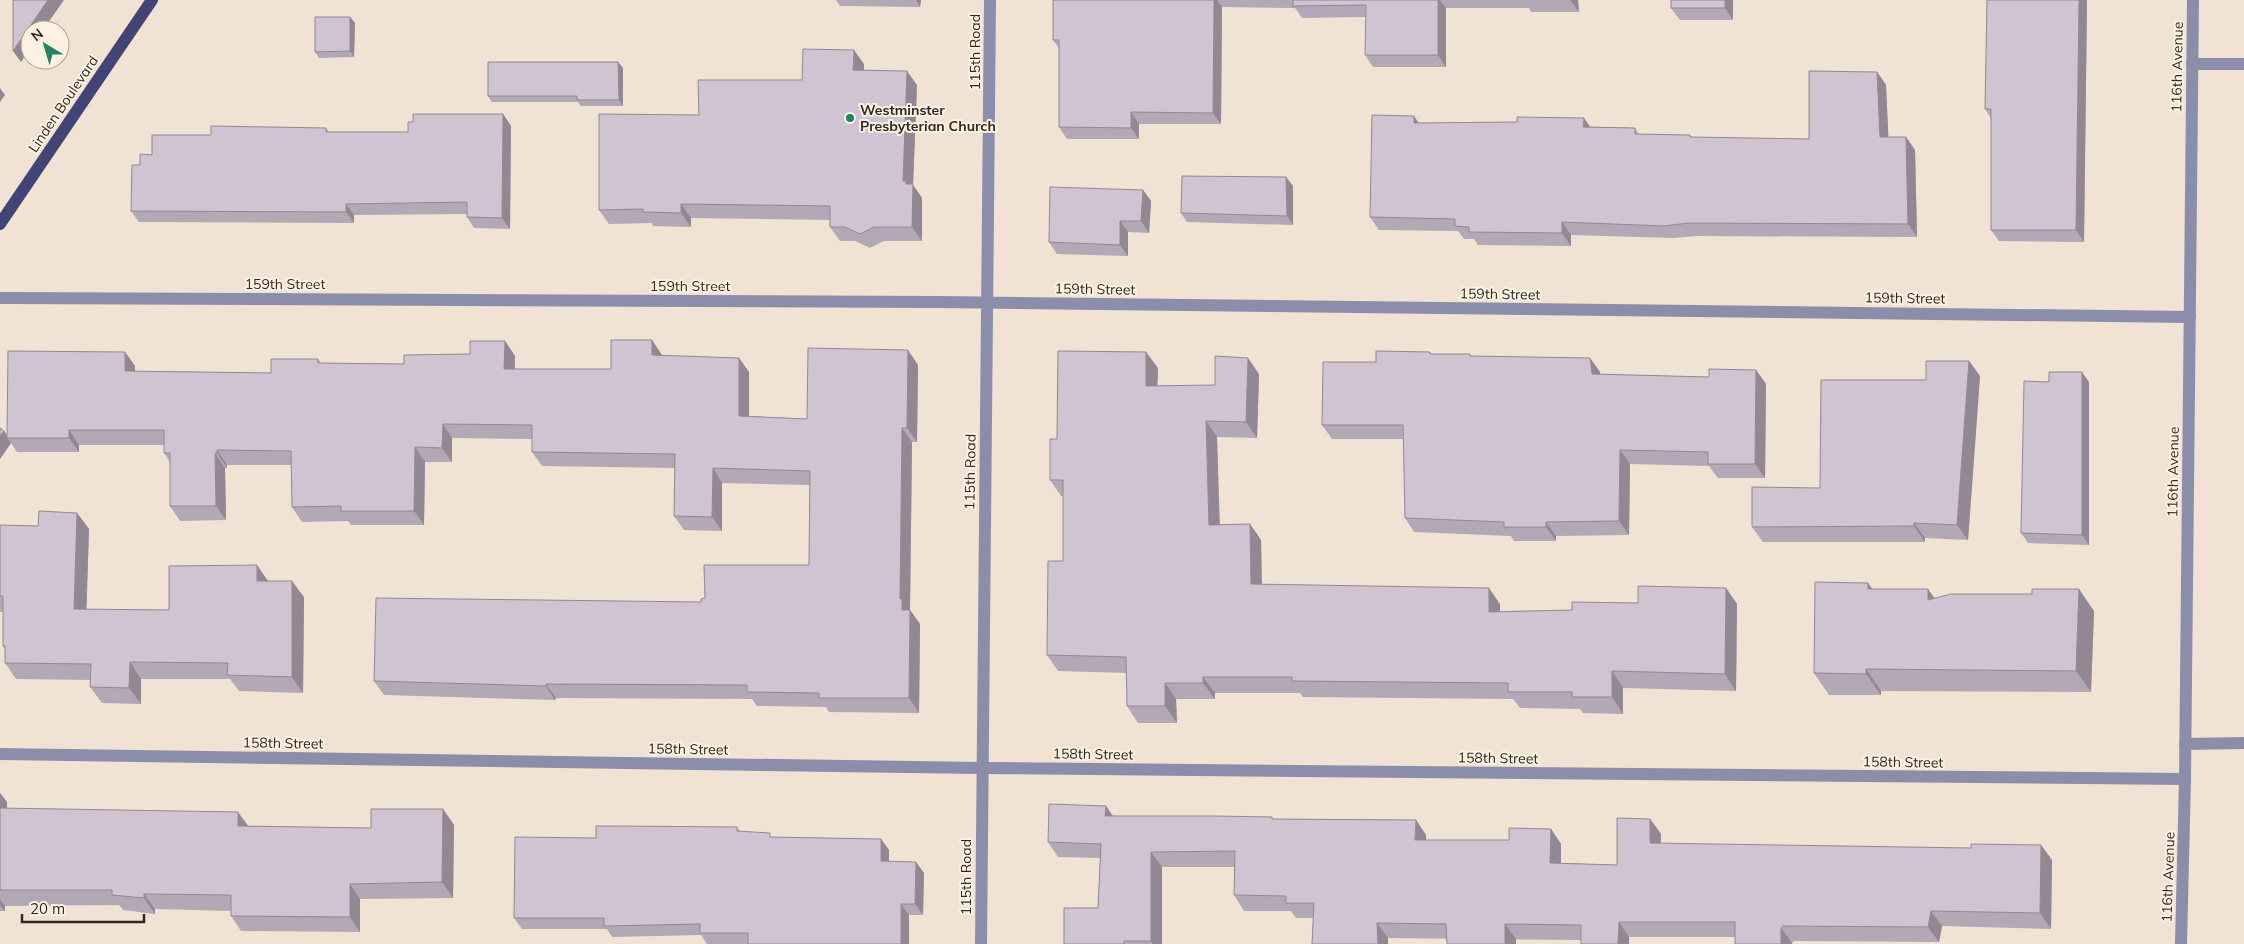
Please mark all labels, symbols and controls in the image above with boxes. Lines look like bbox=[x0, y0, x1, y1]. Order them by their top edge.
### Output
street label: 115th Road bbox=[966, 14, 984, 90]
north arrow bbox=[20, 20, 70, 70]
street label: 116th Avenue bbox=[2167, 21, 2187, 113]
text: N bbox=[27, 24, 47, 45]
street label: Linden Boulevard bbox=[24, 52, 102, 156]
place label: Westminster Presbyterian Church bbox=[860, 101, 996, 135]
marker: Westminster Presbyterian Church bbox=[844, 112, 856, 124]
street label: 159th Street bbox=[245, 275, 325, 293]
street label: 159th Street bbox=[650, 277, 730, 295]
street label: 159th Street bbox=[1055, 279, 1136, 299]
street label: 159th Street bbox=[1460, 284, 1541, 304]
street label: 159th Street bbox=[1865, 288, 1946, 308]
street label: 116th Avenue bbox=[2163, 426, 2183, 518]
street label: 115th Road bbox=[960, 434, 980, 510]
street label: 158th Street bbox=[243, 733, 324, 753]
street label: 158th Street bbox=[648, 739, 729, 759]
street label: 158th Street bbox=[1053, 744, 1134, 764]
street label: 158th Street bbox=[1458, 748, 1539, 768]
street label: 158th Street bbox=[1863, 752, 1944, 772]
street label: 116th Avenue bbox=[2157, 831, 2179, 923]
street label: 115th Road bbox=[957, 839, 975, 915]
scale bar bbox=[22, 892, 145, 924]
text: 20 m bbox=[30, 899, 65, 918]

